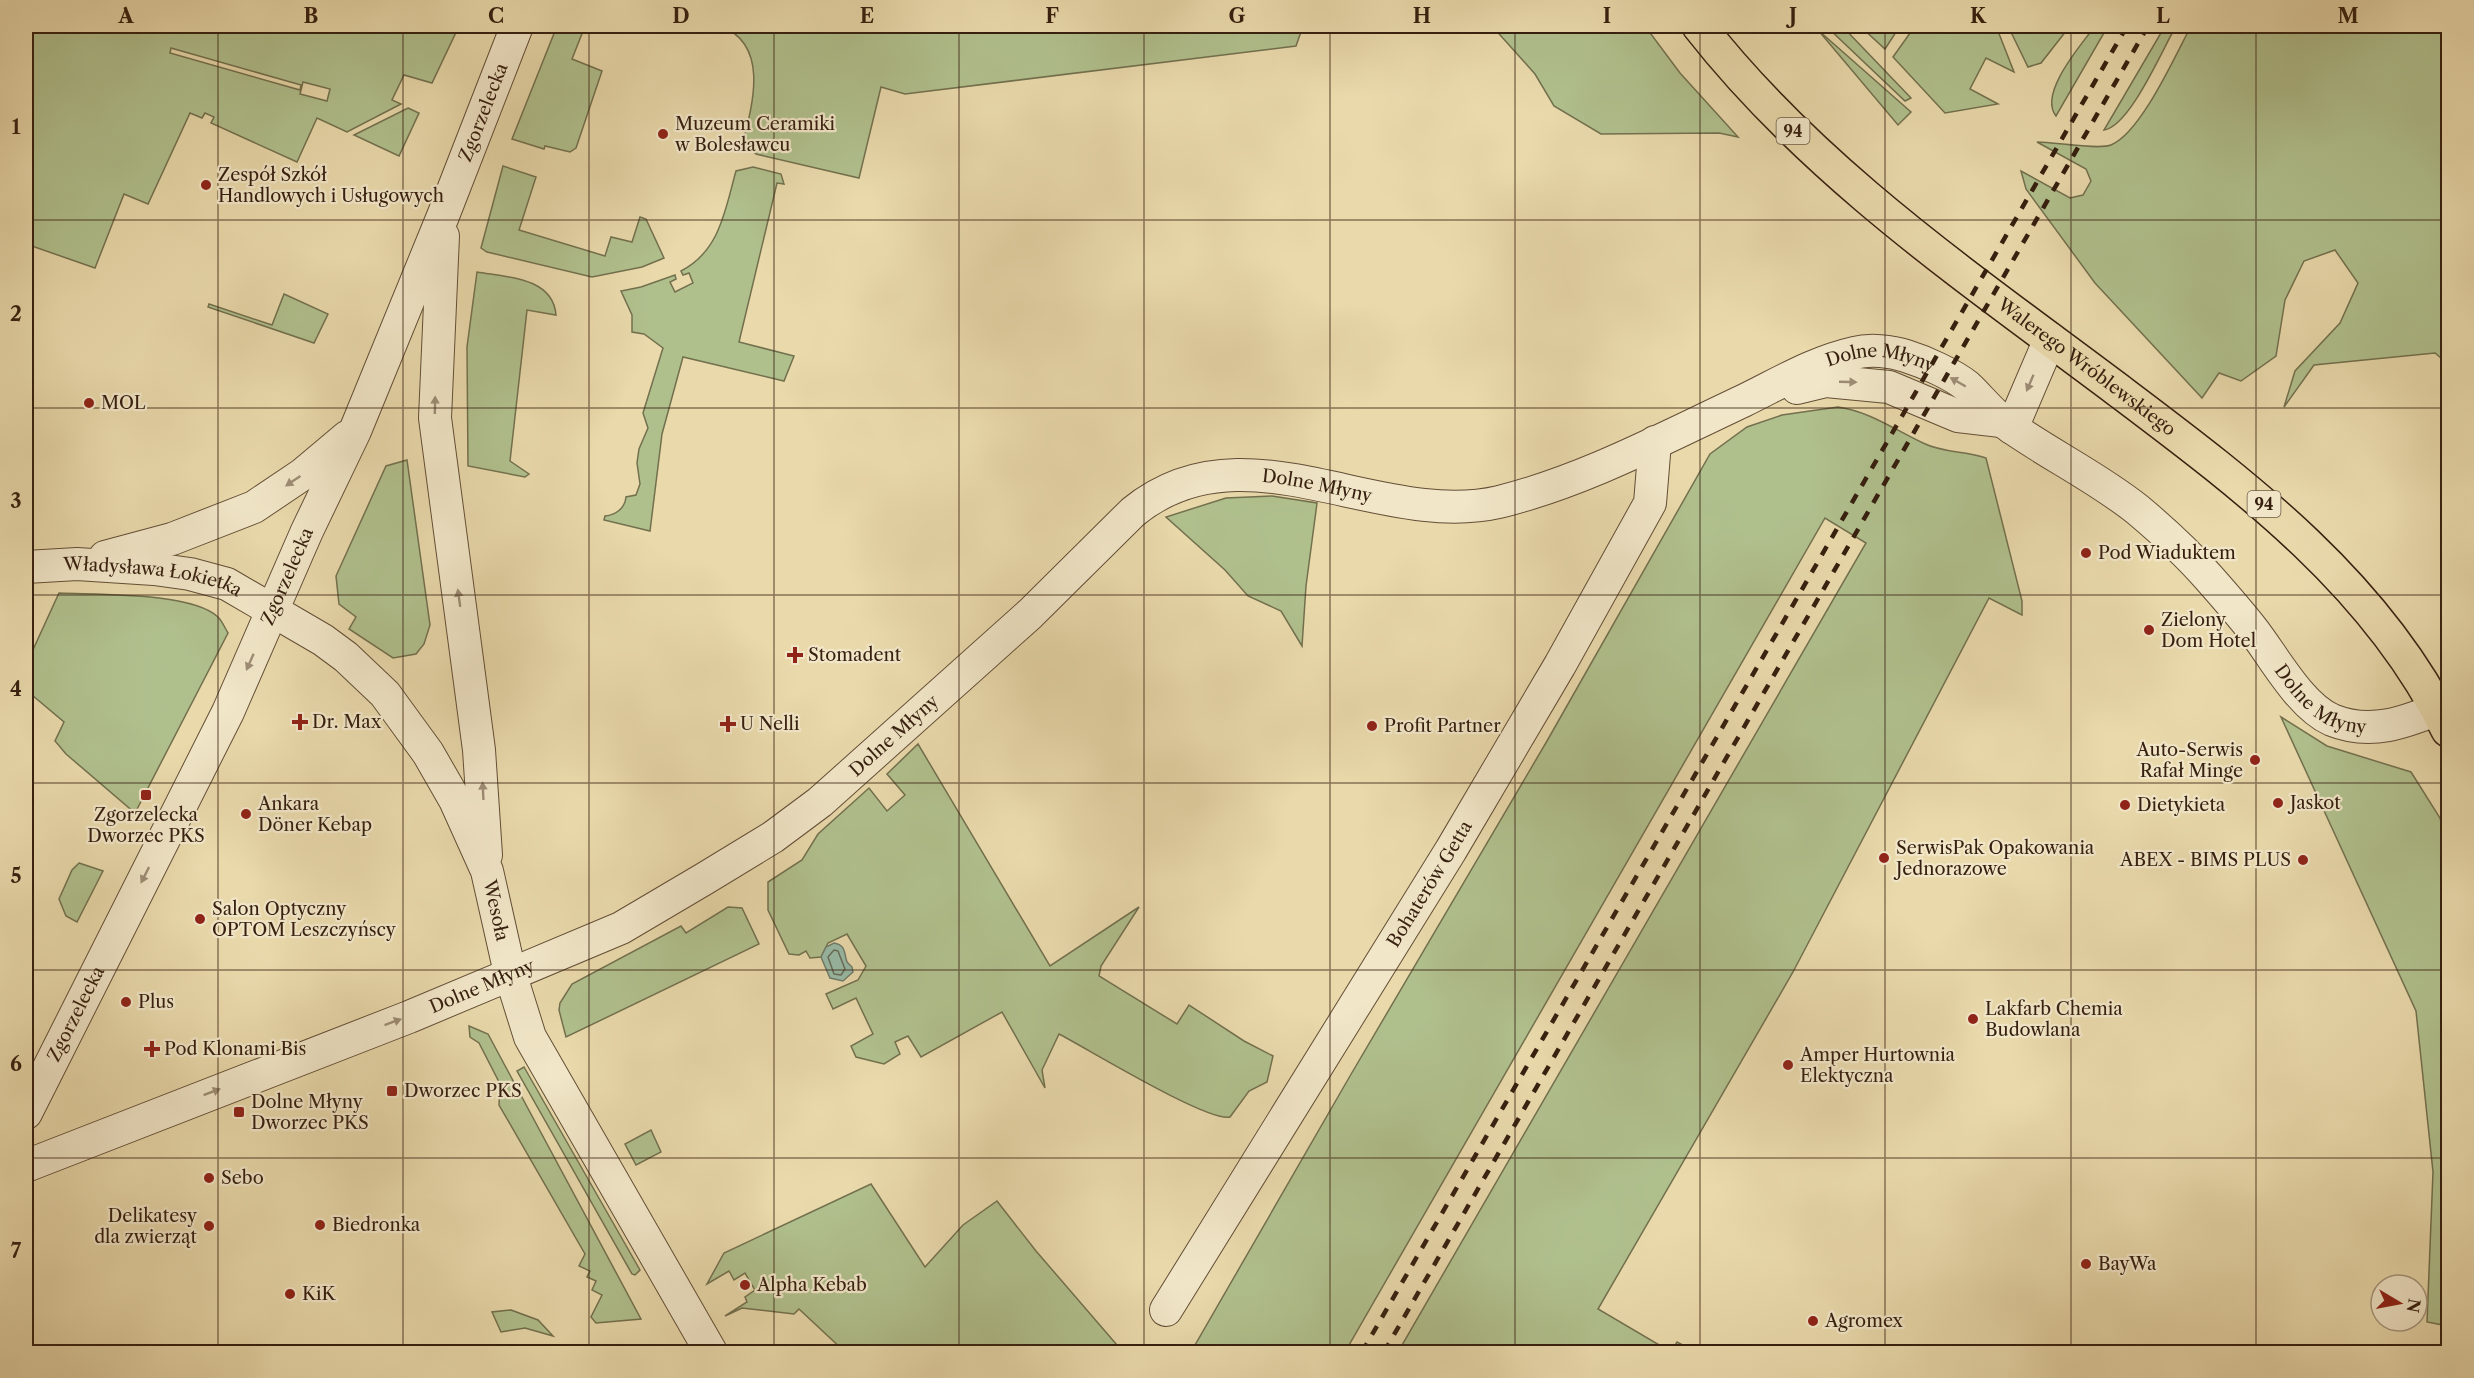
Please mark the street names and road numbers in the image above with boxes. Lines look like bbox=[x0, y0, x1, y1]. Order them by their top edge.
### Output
street label: Zgorzelecka bbox=[454, 59, 513, 165]
road number: 94 bbox=[1776, 118, 1810, 144]
street label: Walerego Wróblewskiego bbox=[1993, 293, 2180, 441]
street label: Dolne Młyny bbox=[1823, 340, 1939, 377]
street label: Dolne Młyny bbox=[1261, 465, 1375, 507]
road number: 94 bbox=[2248, 491, 2280, 517]
street label: Zgorzelecka bbox=[256, 524, 318, 628]
street label: Władysława Łokietka bbox=[62, 553, 247, 602]
street label: Dolne Młyny bbox=[2270, 660, 2368, 738]
street label: Dolne Młyny bbox=[845, 690, 944, 781]
street label: Bohaterów Getta bbox=[1382, 816, 1477, 951]
street label: Wesoła bbox=[478, 877, 514, 944]
street label: Dolne Młyny bbox=[426, 954, 539, 1018]
street label: Zgorzelecka bbox=[43, 962, 109, 1065]

